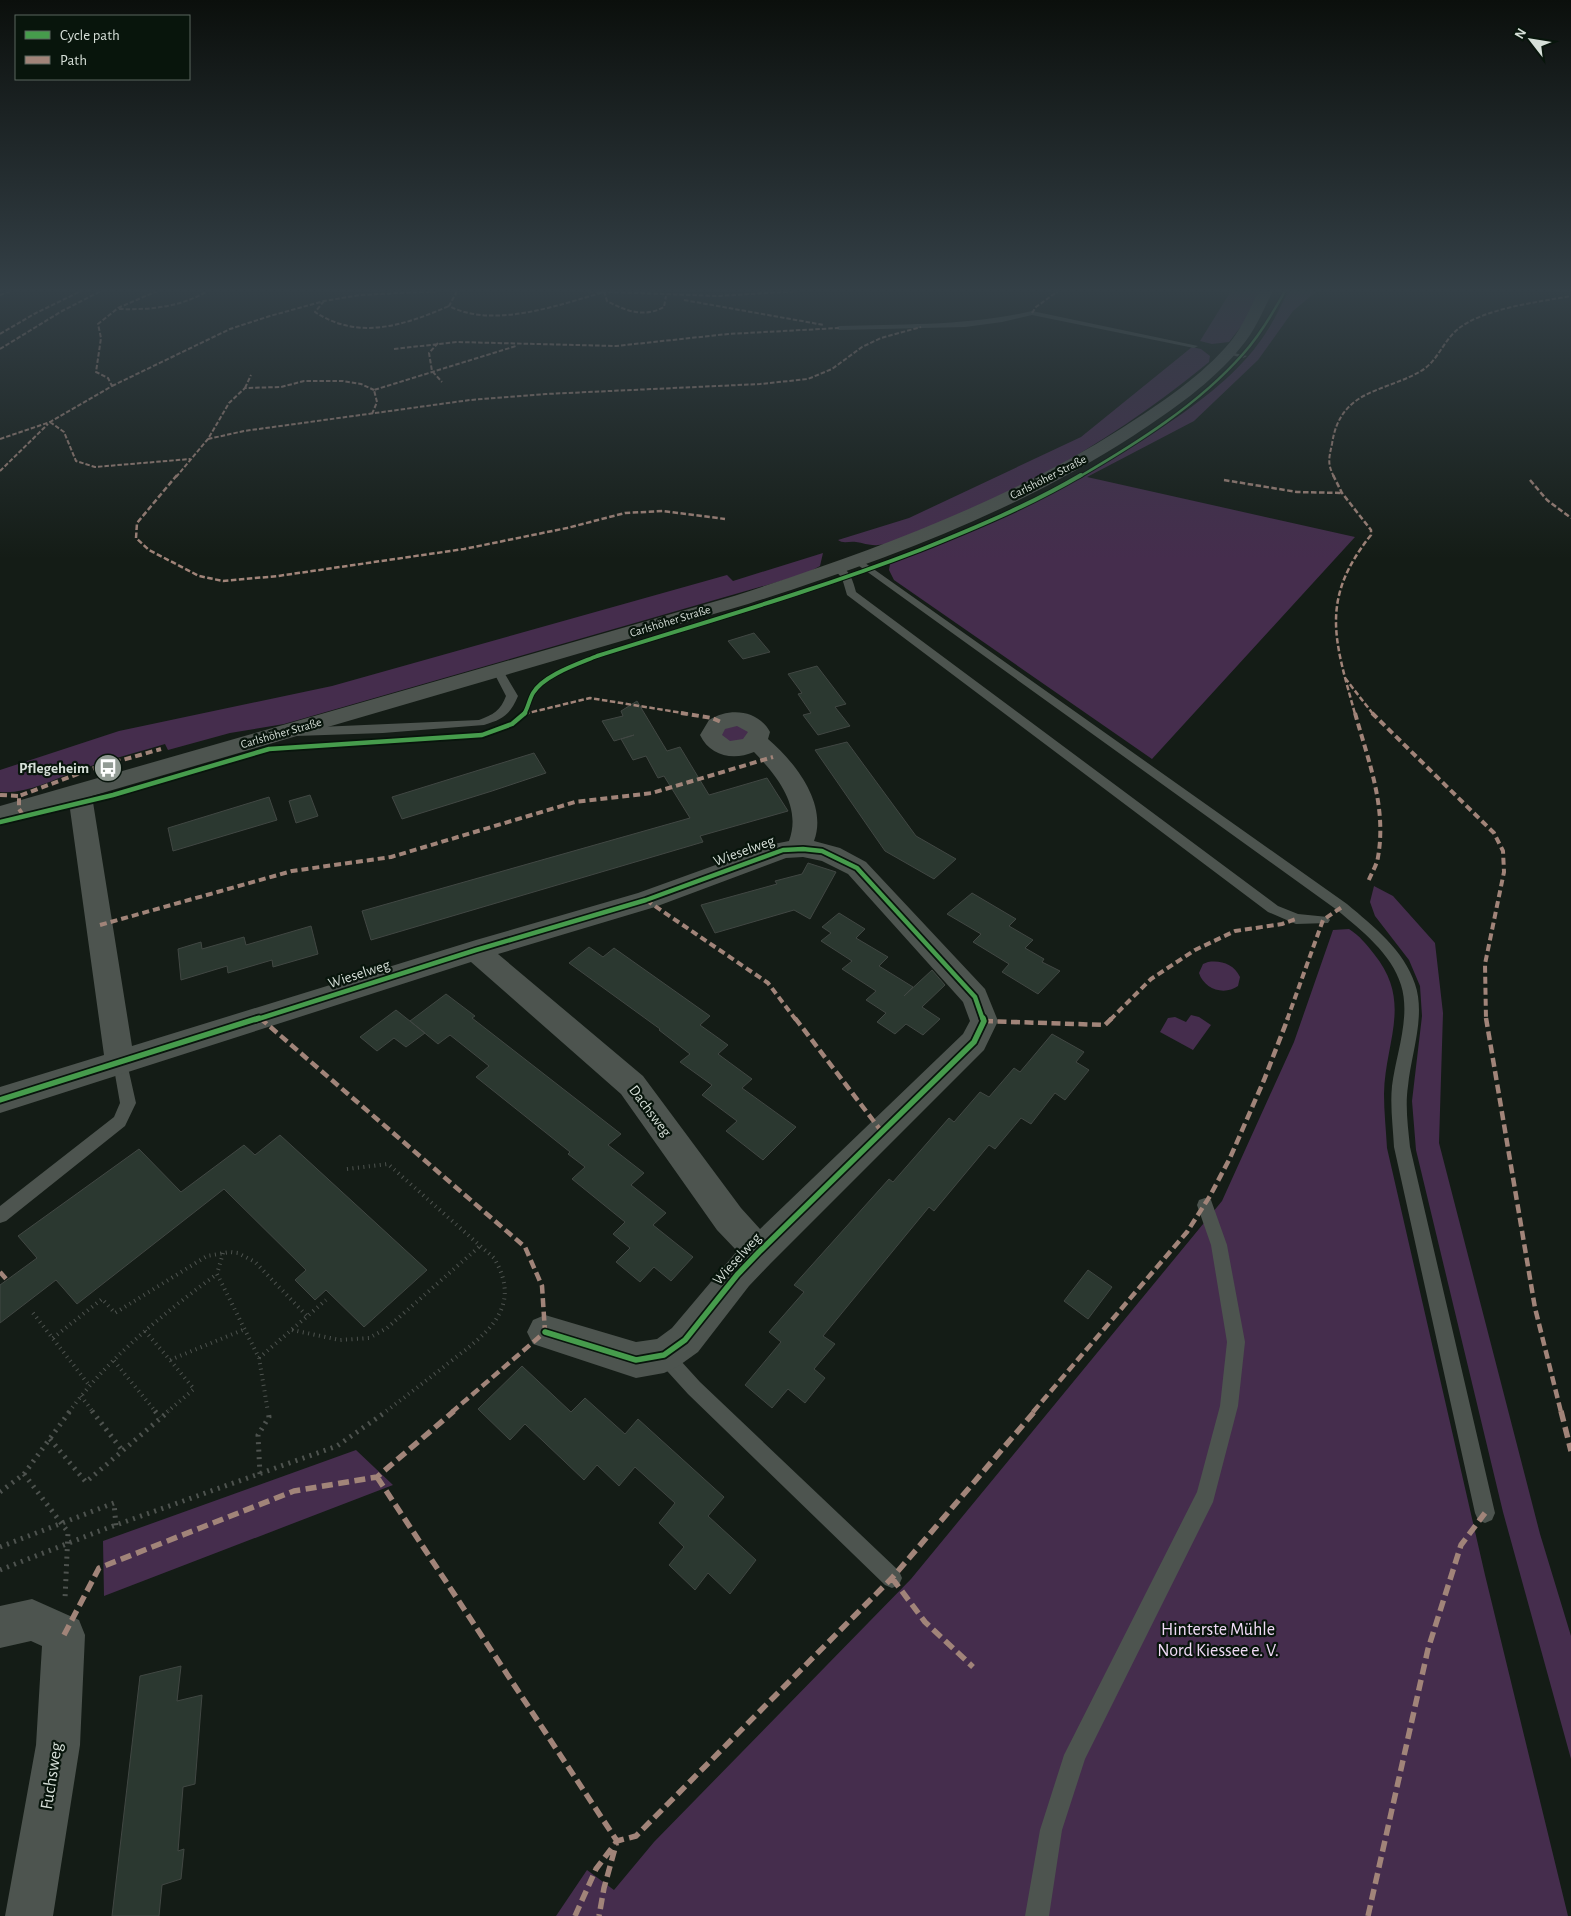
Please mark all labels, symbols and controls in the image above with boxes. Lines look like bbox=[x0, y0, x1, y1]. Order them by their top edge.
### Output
legend bbox=[15, 15, 190, 80]
north arrow bbox=[1506, 15, 1556, 65]
text: N bbox=[1512, 26, 1529, 42]
text: Cycle path bbox=[60, 28, 120, 43]
text: Path bbox=[60, 53, 87, 68]
street label: Carlshöher Straße bbox=[1008, 453, 1088, 501]
street label: Carlshöher Straße bbox=[628, 603, 712, 639]
street label: Carlshöher Straße bbox=[239, 716, 323, 750]
bus stop icon: Pflegeheim bbox=[93, 753, 123, 783]
place label: Pflegeheim bbox=[19, 761, 89, 776]
street label: Wieselweg bbox=[711, 833, 777, 869]
street label: Wieselweg bbox=[326, 957, 392, 991]
street label: Dachsweg bbox=[626, 1083, 674, 1140]
street label: Wieselweg bbox=[710, 1230, 764, 1288]
park label: Hinterste Mühle Nord Kiessee e. V. bbox=[1157, 1621, 1279, 1660]
street label: Fuchsweg bbox=[38, 1741, 66, 1811]

